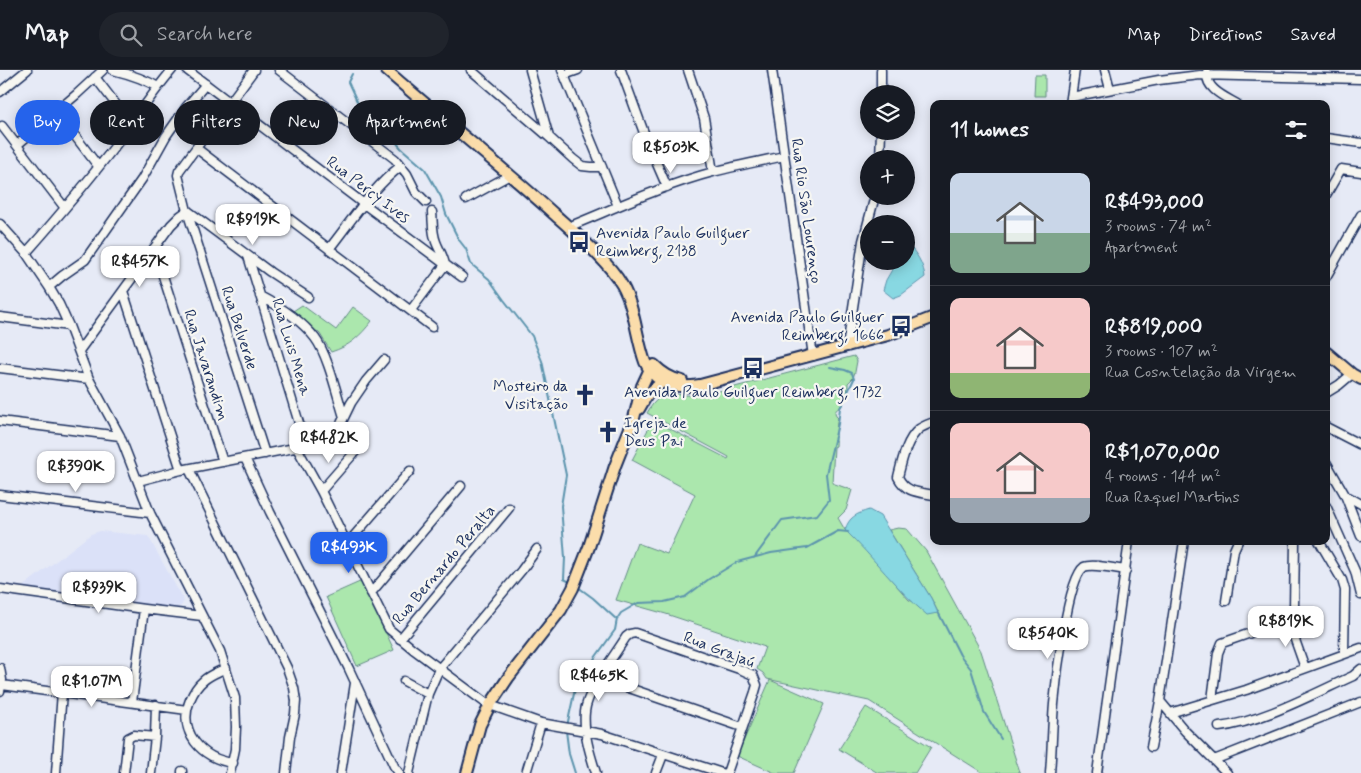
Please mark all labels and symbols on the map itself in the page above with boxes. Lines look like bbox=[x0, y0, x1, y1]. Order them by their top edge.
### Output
pin: R$503K bbox=[630, 132, 712, 174]
street label: Rua Rio São Lourenço bbox=[785, 137, 827, 285]
street label: Rua Percy Ives bbox=[322, 152, 414, 228]
pin: R$919K bbox=[212, 204, 294, 246]
place label: Avenida Paulo Guilguer Reimberg, 2138 bbox=[596, 223, 750, 263]
bus stop icon: Avenida Paulo Guilguer Reimberg, 2138 bbox=[566, 229, 592, 255]
pin: R$457K bbox=[99, 246, 181, 288]
street label: Rua Belverde bbox=[216, 284, 262, 372]
street label: Rua Luis Mena bbox=[266, 296, 316, 399]
street label: Rua Javarandim bbox=[178, 307, 234, 423]
place label: Avenida Paulo Guilguer Reimberg, 1666 bbox=[731, 307, 885, 347]
bus stop icon: Avenida Paulo Guilguer Reimberg, 1666 bbox=[888, 313, 914, 339]
bus stop icon: Avenida Paulo Guilguer Reimberg, 1732 bbox=[740, 355, 766, 381]
place label: Mosteiro da Visitação bbox=[493, 376, 568, 415]
church icon: Mosteiro da Visitação bbox=[572, 382, 598, 408]
place label: Avenida Paulo Guilguer Reimberg, 1732 bbox=[624, 382, 882, 404]
place label: Igreja de Deus Pai bbox=[624, 413, 687, 452]
church icon: Igreja de Deus Pai bbox=[595, 419, 621, 445]
pin: R$482K bbox=[288, 422, 370, 464]
pin: R$390K bbox=[35, 450, 117, 493]
street label: Rua Bernardo Peralta bbox=[388, 501, 500, 629]
pin: R$493K bbox=[308, 532, 390, 574]
pin: R$939K bbox=[58, 572, 140, 614]
pin: R$819K bbox=[1245, 606, 1327, 648]
pin: R$540K bbox=[1007, 618, 1089, 660]
street label: Rua Grajaú bbox=[680, 627, 758, 673]
pin: R$465K bbox=[558, 660, 640, 702]
pin: R$1.07M bbox=[46, 666, 138, 708]

